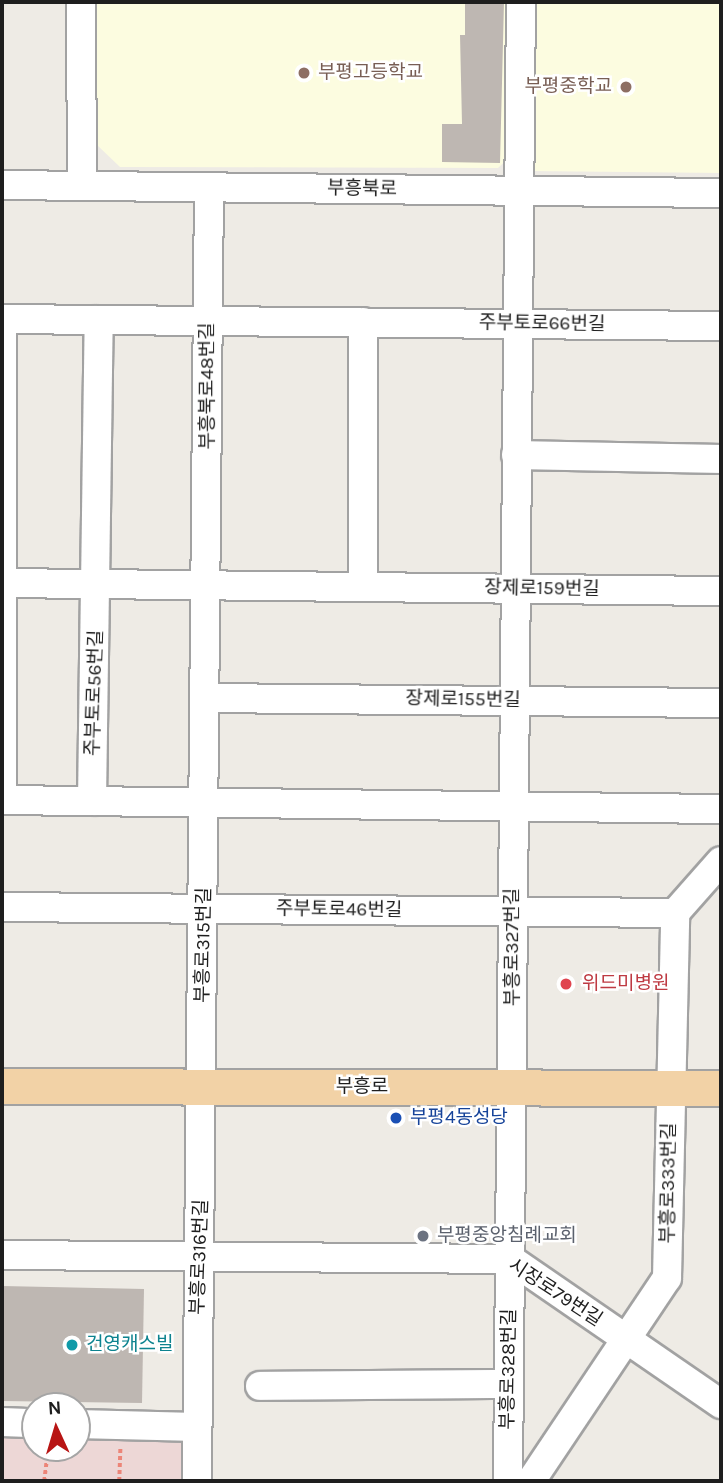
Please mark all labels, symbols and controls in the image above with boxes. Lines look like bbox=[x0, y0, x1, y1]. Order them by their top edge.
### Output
place label: 부평고등학교 bbox=[318, 62, 423, 84]
marker: 부평고등학교 bbox=[296, 65, 312, 81]
place label: 부평중학교 bbox=[525, 76, 612, 98]
marker: 부평중학교 bbox=[618, 79, 634, 95]
street label: 부흥북로 bbox=[327, 177, 397, 201]
street label: 주부토로66번길 bbox=[478, 311, 606, 337]
street label: 부흥북로48번길 bbox=[197, 322, 219, 450]
street label: 장제로159번길 bbox=[484, 577, 600, 601]
street label: 주부토로56번길 bbox=[81, 629, 109, 757]
street label: 장제로155번길 bbox=[405, 688, 521, 712]
street label: 부흥로315번길 bbox=[192, 887, 216, 1003]
street label: 부흥로327번길 bbox=[502, 888, 524, 1006]
street label: 주부토로46번길 bbox=[276, 897, 402, 923]
place label: 위드미병원 bbox=[582, 973, 669, 995]
marker: 위드미병원 bbox=[556, 974, 576, 994]
street label: 부흥로 bbox=[336, 1076, 388, 1098]
place label: 부평4동성당 bbox=[410, 1107, 508, 1129]
marker: 부평4동성당 bbox=[388, 1110, 404, 1126]
street label: 부흥로333번길 bbox=[657, 1122, 681, 1244]
street label: 부흥로316번길 bbox=[187, 1199, 213, 1315]
place label: 부평중앙침례교회 bbox=[437, 1225, 577, 1247]
marker: 부평중앙침례교회 bbox=[415, 1228, 431, 1244]
street label: 시장로79번길 bbox=[504, 1254, 606, 1332]
street label: 부흥로328번길 bbox=[497, 1308, 521, 1430]
place label: 건영캐스빌 bbox=[86, 1334, 173, 1356]
marker: 건영캐스빌 bbox=[64, 1337, 80, 1353]
north arrow bbox=[21, 1392, 91, 1462]
text: N bbox=[47, 1397, 62, 1419]

